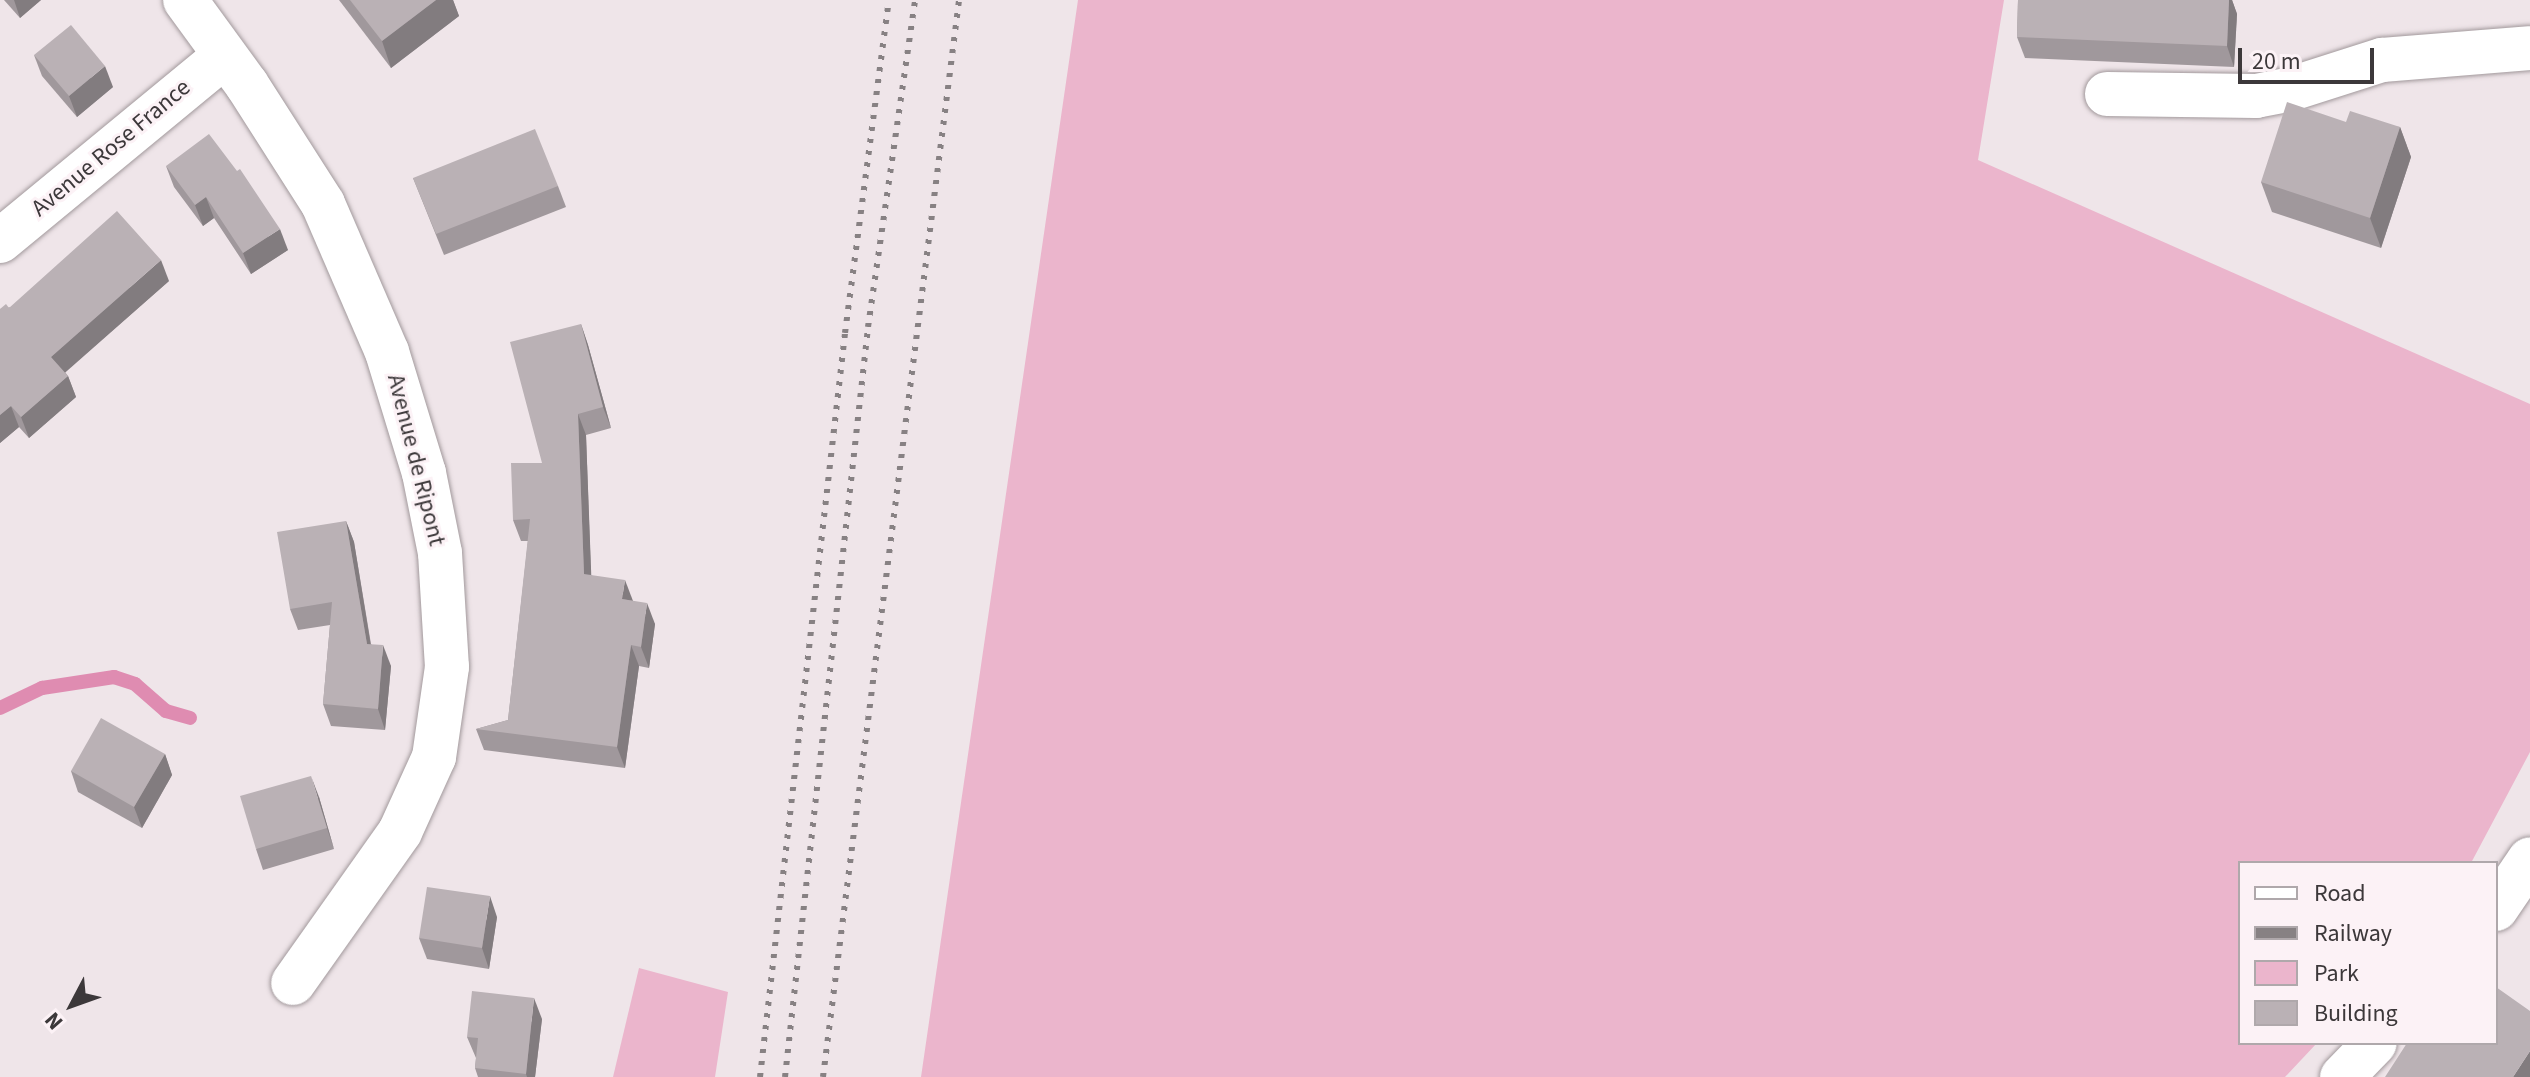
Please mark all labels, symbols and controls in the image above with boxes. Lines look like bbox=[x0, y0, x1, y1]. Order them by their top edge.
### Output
scale bar bbox=[2242, 32, 2378, 82]
text: 20 m bbox=[2252, 44, 2301, 79]
street label: Avenue Rose France bbox=[26, 73, 196, 223]
street label: Avenue de Ripont bbox=[381, 371, 451, 549]
legend bbox=[2238, 861, 2498, 1045]
text: Road bbox=[2314, 876, 2366, 911]
text: Railway bbox=[2314, 916, 2392, 951]
text: Park bbox=[2314, 956, 2359, 991]
north arrow bbox=[32, 965, 112, 1045]
text: Building bbox=[2314, 996, 2398, 1031]
text: N bbox=[37, 1005, 71, 1037]

